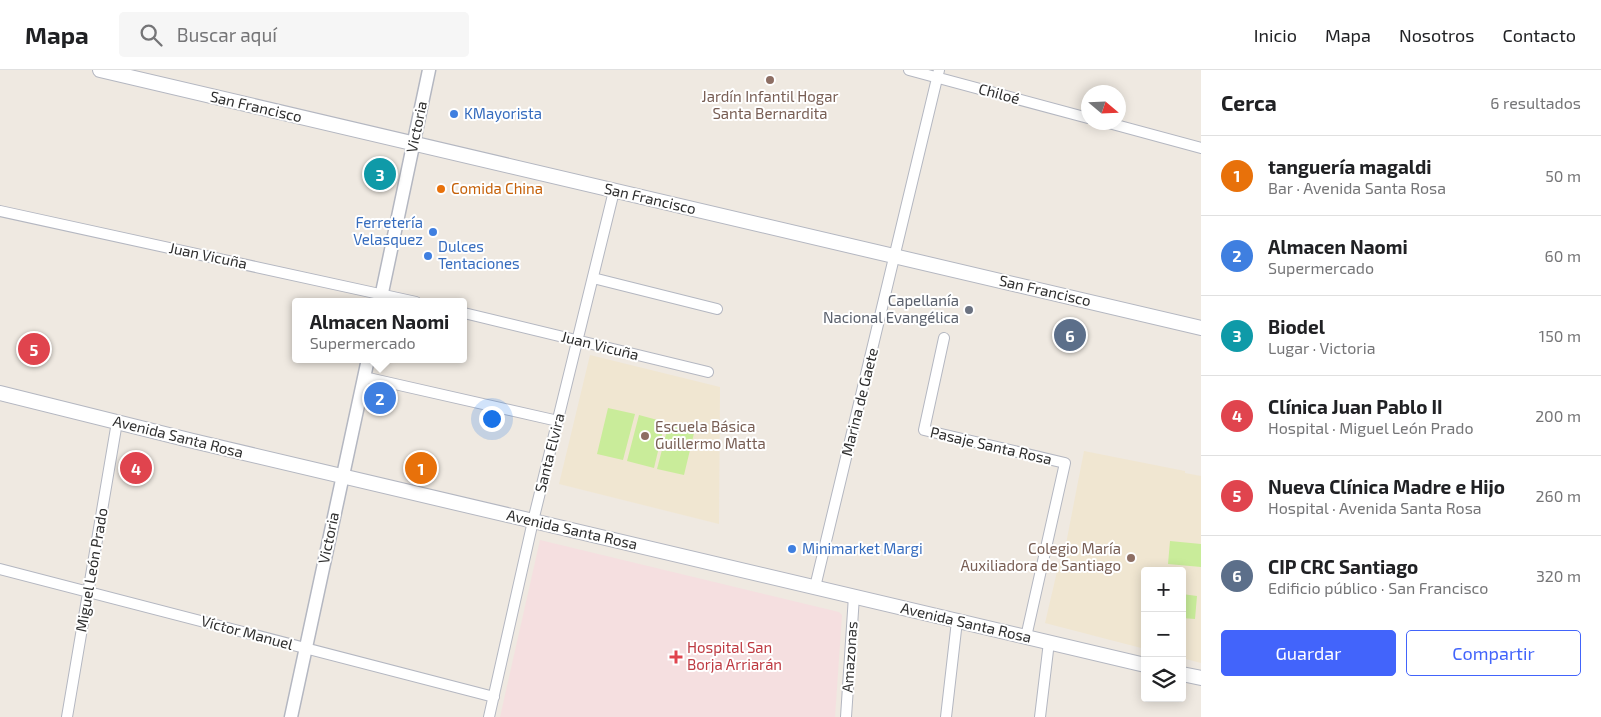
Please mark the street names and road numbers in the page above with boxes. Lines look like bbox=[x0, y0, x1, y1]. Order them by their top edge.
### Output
street label: Chiloé bbox=[977, 79, 1022, 107]
street label: San Francisco bbox=[208, 87, 304, 125]
street label: Victoria bbox=[402, 99, 430, 154]
street label: San Francisco bbox=[602, 179, 698, 217]
street label: Juan Vicuña bbox=[168, 238, 249, 272]
street label: San Francisco bbox=[997, 271, 1093, 309]
street label: Juan Vicuña bbox=[560, 327, 641, 363]
street label: Marina de Gaete bbox=[837, 346, 881, 458]
street label: Avenida Santa Rosa bbox=[111, 411, 245, 461]
street label: Santa Elvira bbox=[530, 411, 568, 494]
street label: Pasaje Santa Rosa bbox=[928, 422, 1054, 469]
street label: Avenida Santa Rosa bbox=[505, 505, 639, 553]
street label: Miguel León Prado bbox=[71, 506, 111, 633]
street label: Victoria bbox=[314, 510, 342, 565]
street label: Avenida Santa Rosa bbox=[899, 598, 1033, 646]
street label: Víctor Manuel bbox=[199, 611, 296, 653]
street label: Amazonas bbox=[838, 621, 860, 693]

